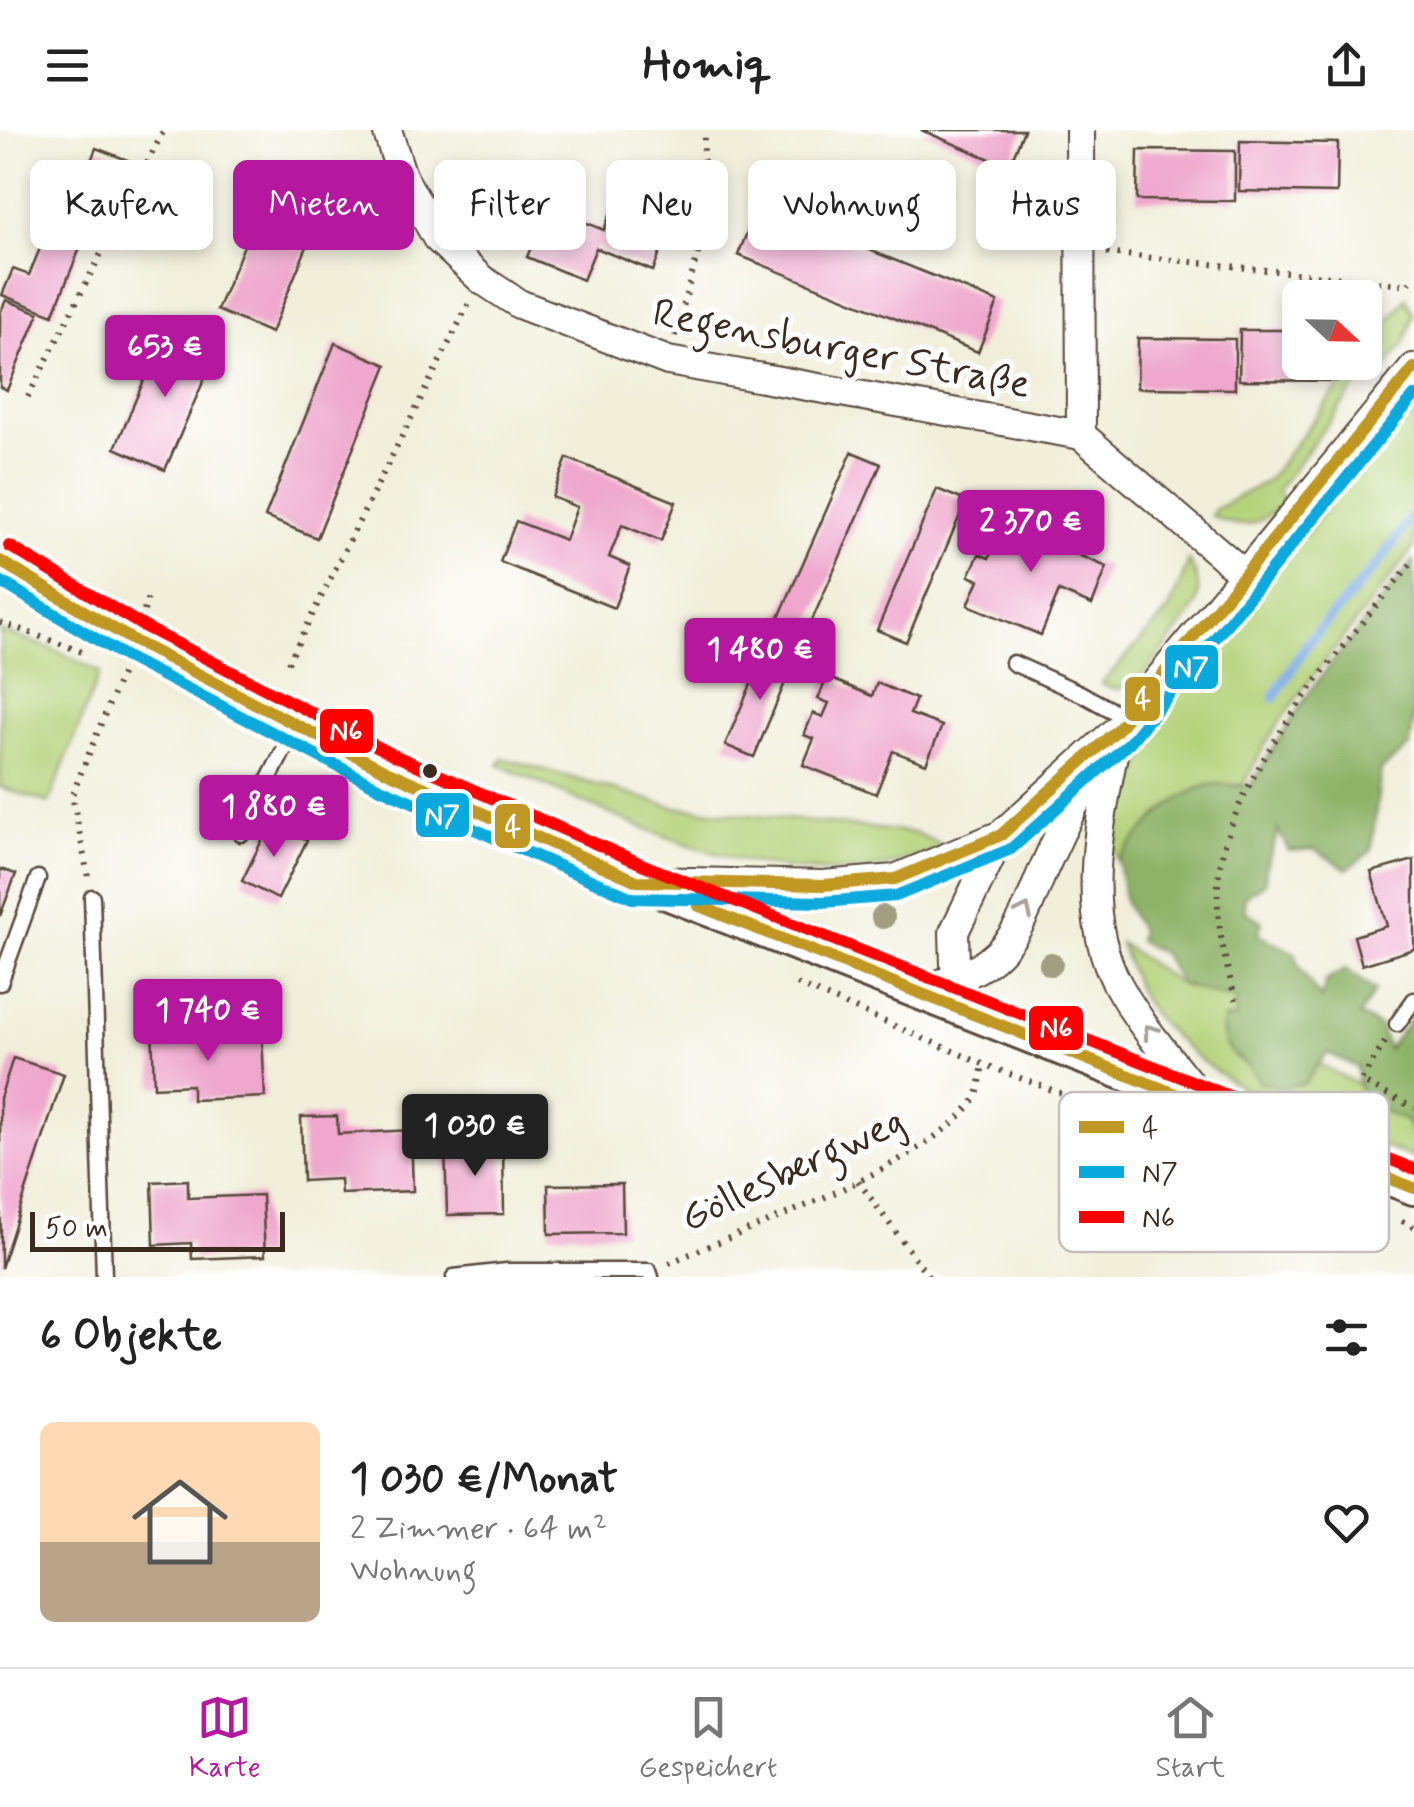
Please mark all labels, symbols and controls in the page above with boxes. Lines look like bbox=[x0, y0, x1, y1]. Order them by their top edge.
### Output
text: Homiq bbox=[643, 36, 771, 95]
icon: menu bbox=[40, 38, 95, 93]
icon: share bbox=[1319, 38, 1374, 93]
chip: Kaufen bbox=[30, 160, 213, 250]
chip: Mieten bbox=[233, 160, 414, 250]
chip: Filter bbox=[434, 160, 586, 250]
chip: Neu bbox=[606, 160, 728, 250]
chip: Wohnung bbox=[748, 160, 956, 250]
chip: Haus bbox=[976, 160, 1116, 250]
north arrow bbox=[1282, 280, 1382, 380]
map controls bbox=[1282, 280, 1382, 380]
street label: Regensburger Straße bbox=[648, 288, 1034, 416]
pin: 653 € bbox=[95, 315, 235, 400]
text: 653 € bbox=[127, 326, 203, 368]
pin: 2 370 € bbox=[939, 490, 1123, 575]
text: 2 370 € bbox=[979, 501, 1083, 543]
pin: 1 480 € bbox=[668, 618, 852, 703]
text: 1 480 € bbox=[706, 629, 814, 671]
line badge: N7 bbox=[1163, 643, 1220, 691]
text: N7 bbox=[1173, 651, 1209, 688]
line badge: 4 bbox=[1123, 675, 1162, 723]
text: 4 bbox=[1135, 682, 1152, 719]
line badge: N6 bbox=[318, 707, 375, 755]
text: N6 bbox=[330, 714, 362, 751]
unlabelled marker bbox=[420, 761, 440, 781]
pin: 1 880 € bbox=[182, 775, 366, 860]
text: 1 880 € bbox=[221, 786, 327, 828]
line badge: N7 bbox=[414, 791, 471, 839]
text: N7 bbox=[424, 799, 460, 836]
line badge: 4 bbox=[493, 802, 532, 850]
text: 4 bbox=[505, 810, 522, 847]
one-way arrow bbox=[1012, 903, 1032, 921]
pin: 1 740 € bbox=[116, 979, 300, 1064]
text: 1 740 € bbox=[155, 990, 261, 1032]
line badge: N6 bbox=[1027, 1004, 1085, 1052]
text: N6 bbox=[1040, 1011, 1072, 1048]
one-way arrow bbox=[1144, 1024, 1161, 1042]
legend bbox=[1059, 1092, 1389, 1252]
pin: 1 030 € bbox=[383, 1094, 567, 1179]
street label: Göllesbergweg bbox=[673, 1096, 915, 1249]
text: 1 030 € bbox=[424, 1105, 526, 1147]
text: 4 bbox=[1142, 1111, 1158, 1148]
text: N7 bbox=[1142, 1156, 1178, 1193]
text: N6 bbox=[1142, 1201, 1175, 1238]
scale bar bbox=[30, 1207, 285, 1252]
text: 50 m bbox=[45, 1211, 108, 1248]
text: 6 Objekte bbox=[40, 1310, 222, 1365]
icon: filters bbox=[1319, 1310, 1374, 1365]
text: 1 030 €/Monat bbox=[350, 1453, 618, 1508]
icon: home bbox=[120, 1462, 240, 1582]
icon: heart bbox=[1319, 1495, 1374, 1550]
text: 2 Zimmer · 64 m² bbox=[350, 1508, 607, 1550]
text: Wohnung bbox=[350, 1550, 477, 1592]
tab: Karte bbox=[189, 1690, 261, 1787]
tab: Gespeichert bbox=[639, 1690, 777, 1787]
tab: Start bbox=[1156, 1690, 1225, 1787]

